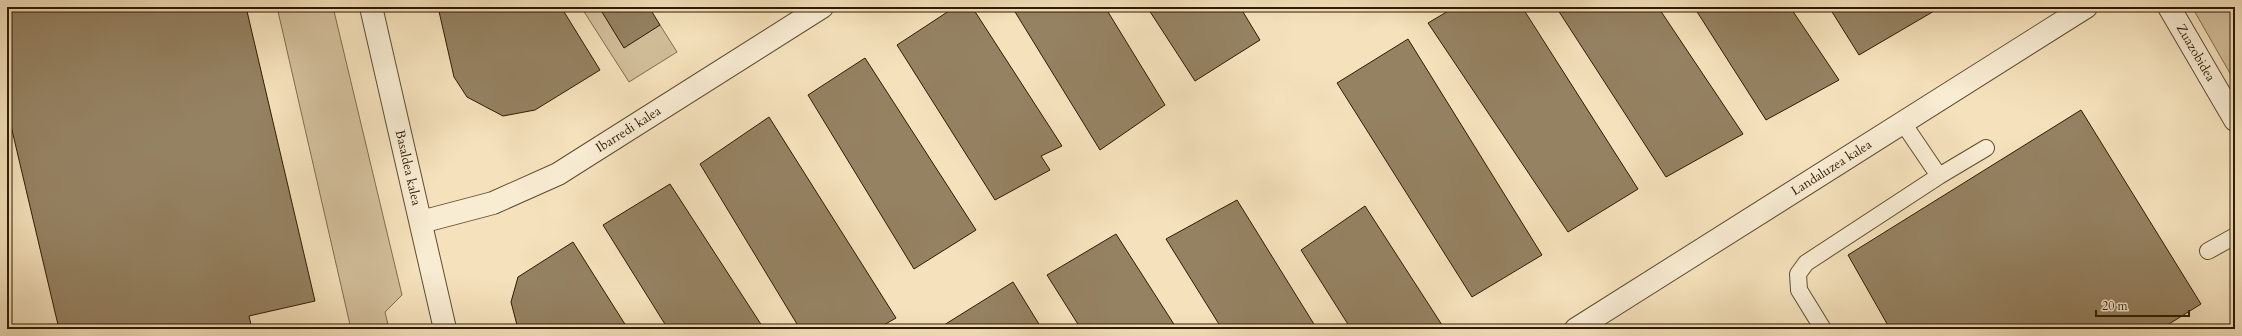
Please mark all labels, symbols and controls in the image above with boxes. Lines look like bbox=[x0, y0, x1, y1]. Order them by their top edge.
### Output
street label: Zuazobidea bbox=[2172, 21, 2220, 85]
street label: Ibarredi kalea bbox=[592, 102, 665, 157]
street label: Basaldea kalea bbox=[391, 128, 425, 208]
street label: Landaluzea kalea bbox=[1788, 135, 1875, 200]
scale bar bbox=[2096, 292, 2189, 318]
text: 20 m bbox=[2102, 298, 2129, 314]

